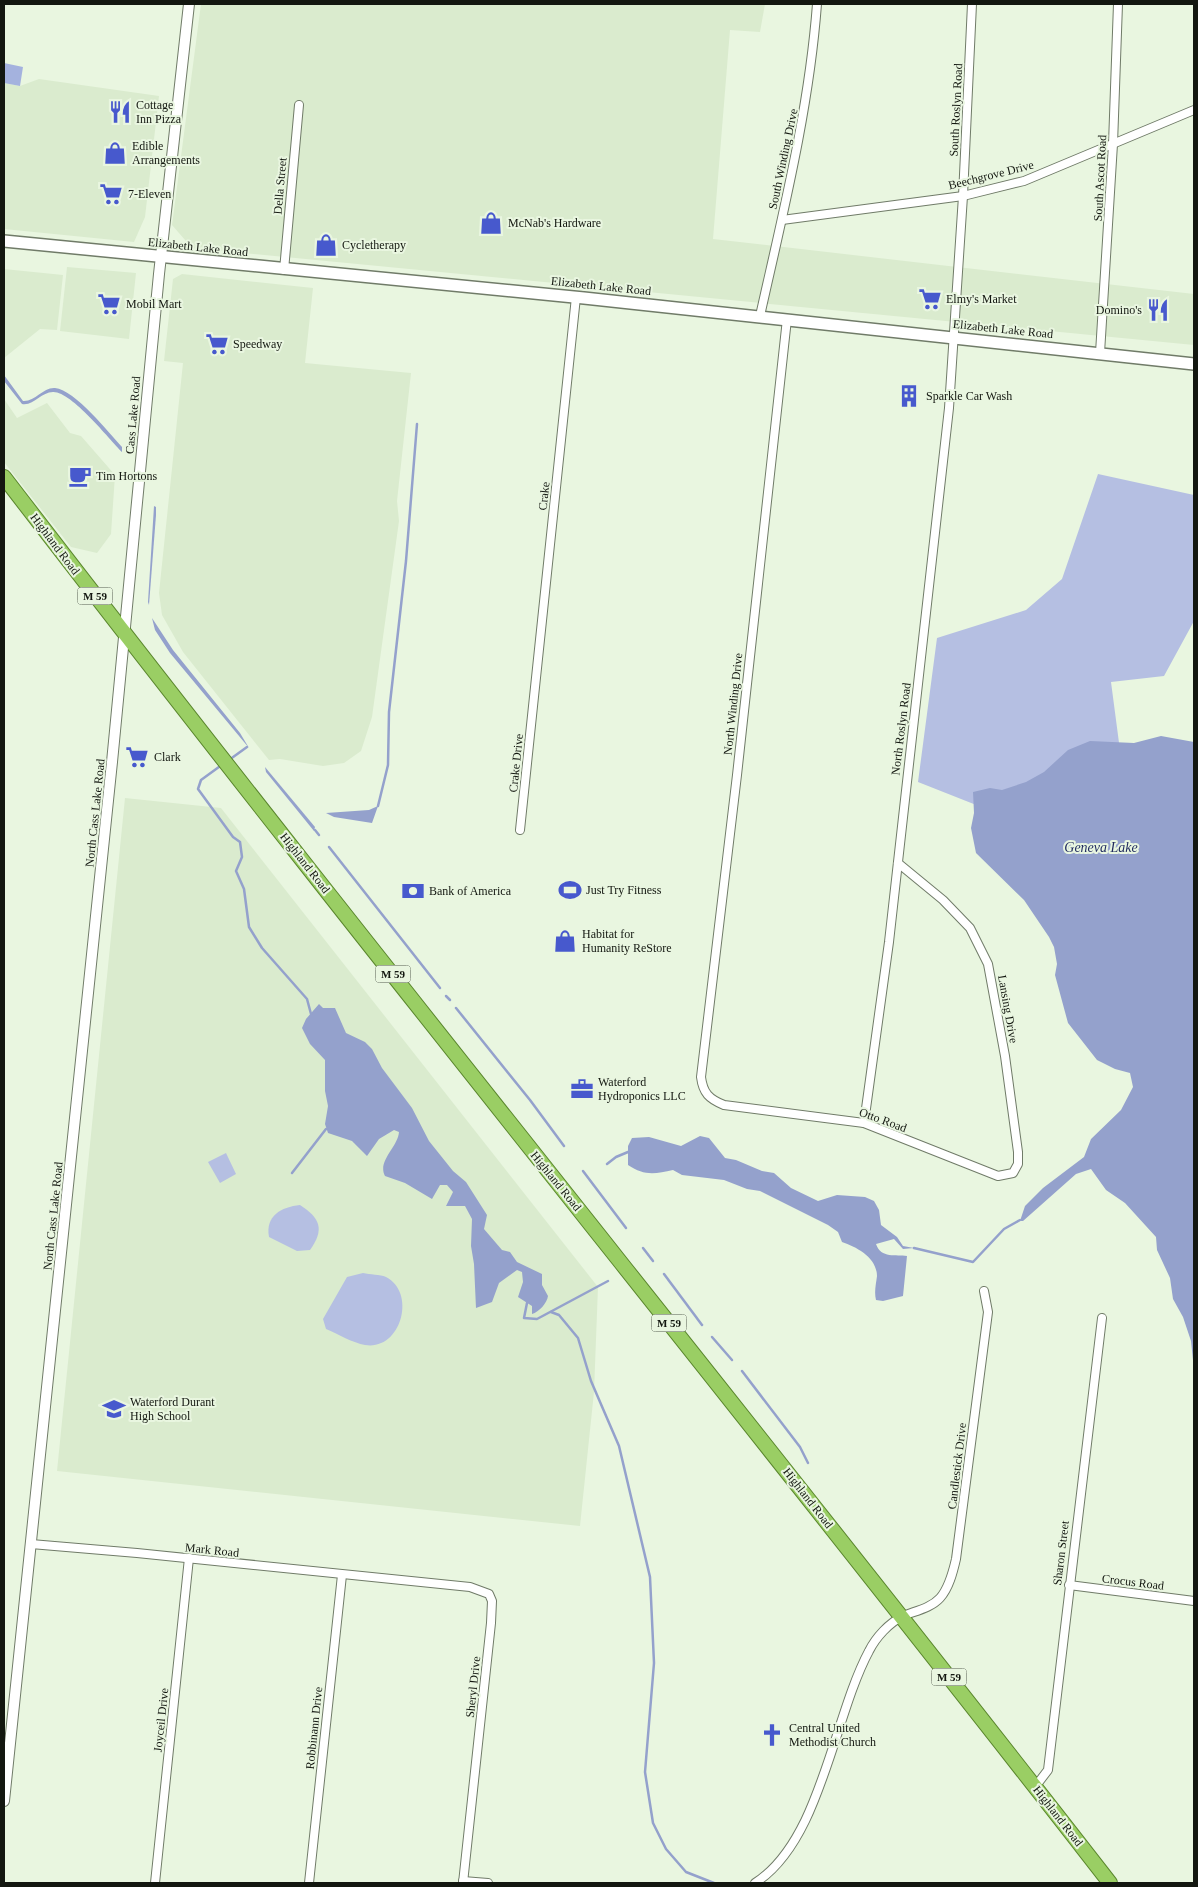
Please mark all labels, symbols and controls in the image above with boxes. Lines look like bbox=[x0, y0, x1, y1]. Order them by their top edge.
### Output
street label: South Roslyn Road bbox=[947, 63, 965, 157]
place label: Cottage Inn Pizza bbox=[136, 98, 182, 126]
restaurant icon: Cottage Inn Pizza bbox=[107, 99, 133, 125]
street label: South Winding Drive bbox=[765, 107, 801, 211]
street label: South Ascot Road bbox=[1091, 134, 1109, 222]
place label: Edible Arrangements bbox=[132, 139, 200, 167]
shop icon: Edible Arrangements bbox=[102, 140, 128, 166]
street label: Della Street bbox=[271, 156, 290, 215]
street label: Beechgrove Drive bbox=[947, 158, 1035, 192]
supermarket icon: 7-Eleven bbox=[98, 181, 124, 207]
place label: 7-Eleven bbox=[128, 187, 171, 201]
shop icon: McNab's Hardware bbox=[478, 210, 504, 236]
place label: McNab's Hardware bbox=[508, 216, 601, 230]
shop icon: Cycletherapy bbox=[313, 232, 339, 258]
street label: Elizabeth Lake Road bbox=[147, 235, 249, 259]
place label: Cycletherapy bbox=[342, 238, 406, 252]
street label: Elizabeth Lake Road bbox=[550, 274, 652, 298]
supermarket icon: Elmy's Market bbox=[917, 286, 943, 312]
supermarket icon: Mobil Mart bbox=[96, 291, 122, 317]
place label: Elmy's Market bbox=[946, 292, 1017, 306]
place label: Mobil Mart bbox=[126, 297, 182, 311]
restaurant icon: Domino's bbox=[1145, 297, 1171, 323]
place label: Domino's bbox=[1096, 303, 1142, 317]
street label: Elizabeth Lake Road bbox=[952, 317, 1054, 341]
supermarket icon: Speedway bbox=[204, 331, 230, 357]
place label: Speedway bbox=[233, 337, 282, 351]
street label: Cass Lake Road bbox=[123, 376, 143, 454]
building icon: Sparkle Car Wash bbox=[896, 383, 922, 409]
place label: Sparkle Car Wash bbox=[926, 389, 1012, 403]
cafe icon: Tim Hortons bbox=[67, 463, 93, 489]
place label: Tim Hortons bbox=[96, 469, 158, 483]
street label: Crake bbox=[536, 481, 552, 511]
street label: Highland Road bbox=[27, 511, 83, 577]
road number: M 59 bbox=[78, 588, 112, 604]
street label: North Winding Drive bbox=[721, 652, 745, 756]
street label: North Roslyn Road bbox=[888, 682, 914, 776]
street label: Crake Drive bbox=[506, 733, 526, 793]
supermarket icon: Clark bbox=[124, 744, 150, 770]
place label: Clark bbox=[154, 750, 181, 764]
street label: North Cass Lake Road bbox=[82, 758, 108, 868]
street label: Highland Road bbox=[277, 830, 333, 896]
water label: Geneva Lake bbox=[1064, 840, 1138, 855]
sports icon: Just Try Fitness bbox=[557, 877, 583, 903]
bank icon: Bank of America bbox=[400, 878, 426, 904]
place label: Just Try Fitness bbox=[586, 883, 662, 897]
place label: Bank of America bbox=[429, 884, 512, 898]
place label: Habitat for Humanity ReStore bbox=[582, 927, 672, 955]
shop icon: Habitat for Humanity ReStore bbox=[552, 928, 578, 954]
road number: M 59 bbox=[376, 966, 410, 982]
street label: Lansing Drive bbox=[995, 974, 1021, 1044]
place label: Waterford Hydroponics LLC bbox=[598, 1075, 686, 1103]
office icon: Waterford Hydroponics LLC bbox=[569, 1076, 595, 1102]
street label: Otto Road bbox=[857, 1105, 909, 1135]
street label: Highland Road bbox=[528, 1148, 584, 1214]
street label: North Cass Lake Road bbox=[40, 1161, 66, 1271]
road number: M 59 bbox=[652, 1315, 686, 1332]
place label: Waterford Durant High School bbox=[130, 1395, 215, 1423]
school or university icon: Waterford Durant High School bbox=[101, 1396, 127, 1422]
street label: Candlestick Drive bbox=[945, 1422, 969, 1510]
street label: Highland Road bbox=[780, 1465, 836, 1531]
street label: Sharon Street bbox=[1050, 1519, 1072, 1586]
street label: Mark Road bbox=[184, 1540, 240, 1560]
street label: Crocus Road bbox=[1101, 1571, 1165, 1593]
street label: Sheryl Drive bbox=[463, 1656, 483, 1718]
road number: M 59 bbox=[932, 1668, 966, 1685]
street label: Robbinann Drive bbox=[303, 1686, 325, 1770]
street label: Joyceil Drive bbox=[151, 1687, 171, 1753]
place label: Central United Methodist Church bbox=[789, 1721, 876, 1749]
church icon: Central United Methodist Church bbox=[759, 1722, 785, 1748]
street label: Highland Road bbox=[1030, 1783, 1086, 1849]

